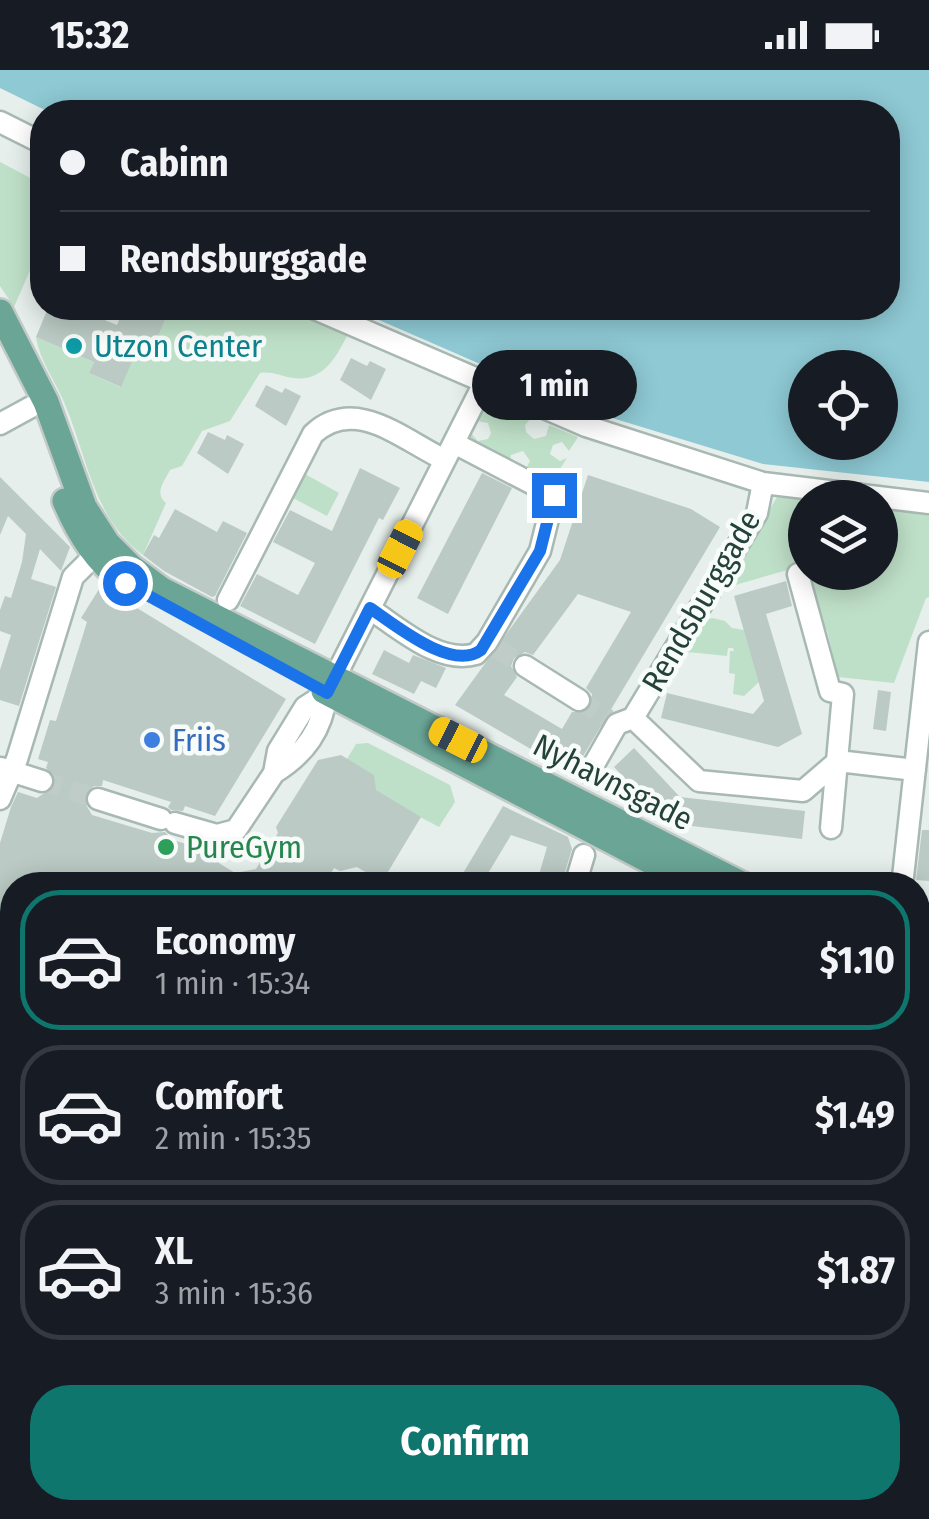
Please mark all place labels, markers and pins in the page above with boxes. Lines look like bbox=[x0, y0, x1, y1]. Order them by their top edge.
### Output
place label: Utzon Center bbox=[94, 327, 262, 365]
marker: Utzon Center bbox=[63, 335, 85, 357]
place label: Friis bbox=[172, 721, 226, 759]
marker: Friis bbox=[141, 729, 163, 751]
place label: PureGym bbox=[186, 828, 302, 866]
marker: PureGym bbox=[155, 836, 177, 858]

